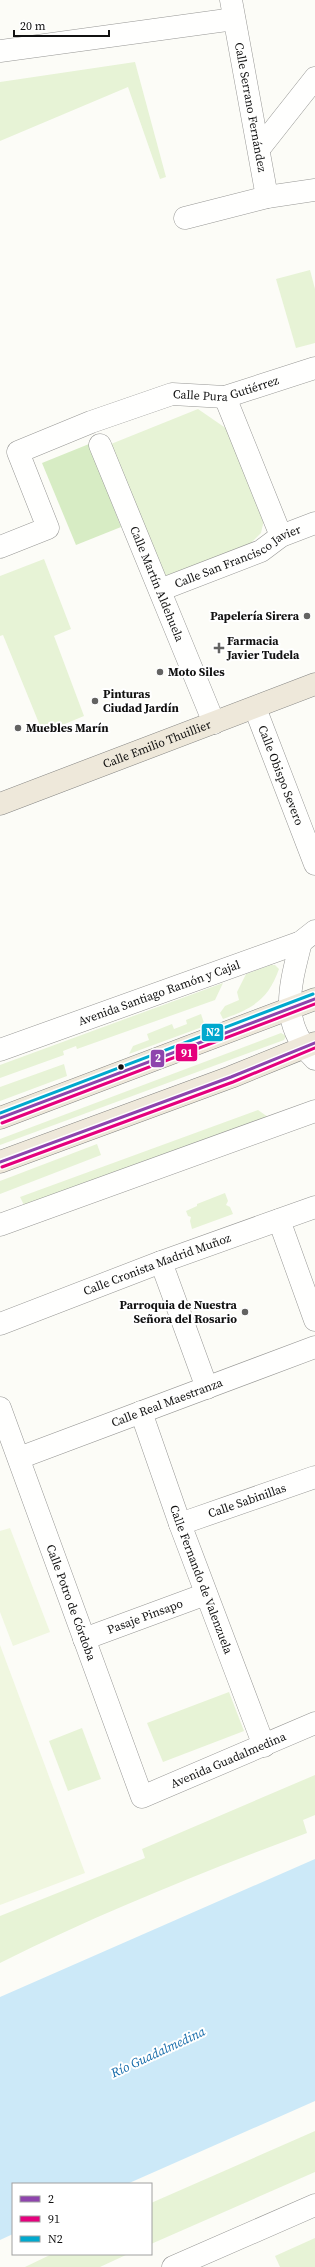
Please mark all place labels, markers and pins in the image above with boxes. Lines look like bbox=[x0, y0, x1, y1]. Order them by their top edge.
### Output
place label: Papelería Sirera bbox=[210, 608, 300, 624]
marker: Papelería Sirera bbox=[302, 611, 312, 621]
place label: Farmacia Javier Tudela bbox=[226, 633, 300, 663]
marker: Farmacia Javier Tudela bbox=[214, 643, 224, 653]
place label: Moto Siles bbox=[168, 664, 225, 680]
marker: Moto Siles bbox=[155, 667, 165, 677]
place label: Pinturas Ciudad Jardín bbox=[103, 686, 179, 716]
marker: Pinturas Ciudad Jardín bbox=[90, 696, 100, 706]
place label: Muebles Marín bbox=[26, 720, 109, 736]
marker: Muebles Marín bbox=[13, 723, 23, 733]
unlabelled marker bbox=[116, 1062, 126, 1072]
place label: Parroquia de Nuestra Señora del Rosario bbox=[119, 1297, 238, 1327]
marker: Parroquia de Nuestra Señora del Rosario bbox=[240, 1307, 250, 1317]

